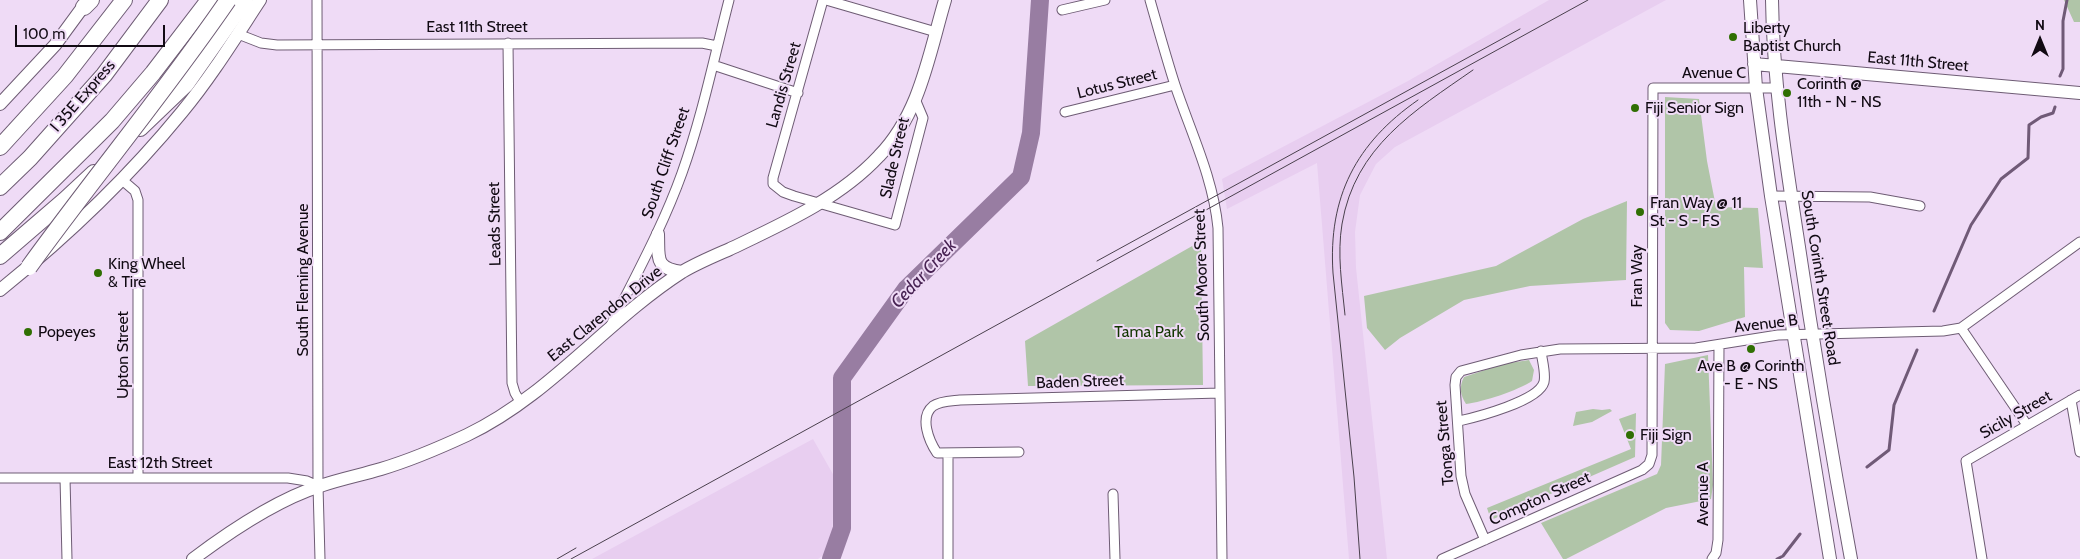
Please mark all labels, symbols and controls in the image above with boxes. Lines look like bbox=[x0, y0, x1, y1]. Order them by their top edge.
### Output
scale bar bbox=[18, 15, 168, 47]
north arrow bbox=[2015, 15, 2065, 65]
text: N bbox=[2035, 16, 2045, 34]
street label: East 11th Street bbox=[426, 17, 528, 37]
place label: Liberty Baptist Church bbox=[1743, 18, 1841, 56]
text: 100 m bbox=[23, 25, 65, 43]
marker: Liberty Baptist Church bbox=[1727, 31, 1739, 43]
street label: Landis Street bbox=[763, 40, 805, 130]
street label: East 11th Street bbox=[1867, 48, 1969, 76]
street label: I 35E Express bbox=[47, 56, 119, 136]
street label: Avenue C bbox=[1682, 63, 1746, 83]
street label: Lotus Street bbox=[1075, 65, 1159, 103]
place label: Corinth @ 11th - N - NS bbox=[1797, 74, 1881, 112]
marker: Corinth @ 11th - N - NS bbox=[1781, 87, 1793, 99]
place label: Fiji Senior Sign bbox=[1645, 98, 1744, 118]
marker: Fiji Senior Sign bbox=[1629, 102, 1641, 114]
street label: South Cliff Street bbox=[638, 105, 694, 221]
street label: Slade Street bbox=[876, 116, 914, 200]
street label: Leads Street bbox=[485, 182, 505, 266]
street label: South Corinth Street Road bbox=[1797, 189, 1843, 367]
place label: Fran Way @ 11 St - S - FS bbox=[1650, 193, 1742, 231]
street label: South Fleming Avenue bbox=[293, 203, 313, 357]
marker: Fran Way @ 11 St - S - FS bbox=[1634, 206, 1646, 218]
street label: South Moore Street bbox=[1190, 209, 1214, 341]
water label: Cedar Creek bbox=[887, 235, 961, 313]
street label: Fran Way bbox=[1627, 245, 1647, 307]
place label: King Wheel & Tire bbox=[108, 254, 185, 292]
street label: East Clarendon Drive bbox=[544, 262, 666, 366]
marker: King Wheel & Tire bbox=[92, 267, 104, 279]
street label: Upton Street bbox=[113, 311, 133, 399]
street label: Avenue B bbox=[1733, 311, 1799, 337]
place label: Popeyes bbox=[38, 322, 96, 342]
park label: Tama Park bbox=[1114, 322, 1184, 342]
marker: Popeyes bbox=[22, 326, 34, 338]
marker: Ave B @ Corinth - E - NS bbox=[1745, 343, 1757, 355]
place label: Ave B @ Corinth - E - NS bbox=[1698, 356, 1804, 394]
street label: Baden Street bbox=[1036, 371, 1124, 393]
street label: Sicily Street bbox=[1977, 387, 2055, 443]
street label: Tonga Street bbox=[1432, 400, 1458, 486]
place label: Fiji Sign bbox=[1640, 425, 1692, 445]
marker: Fiji Sign bbox=[1624, 429, 1636, 441]
street label: East 12th Street bbox=[108, 453, 212, 473]
street label: Avenue A bbox=[1693, 462, 1713, 526]
street label: Compton Street bbox=[1486, 468, 1594, 530]

